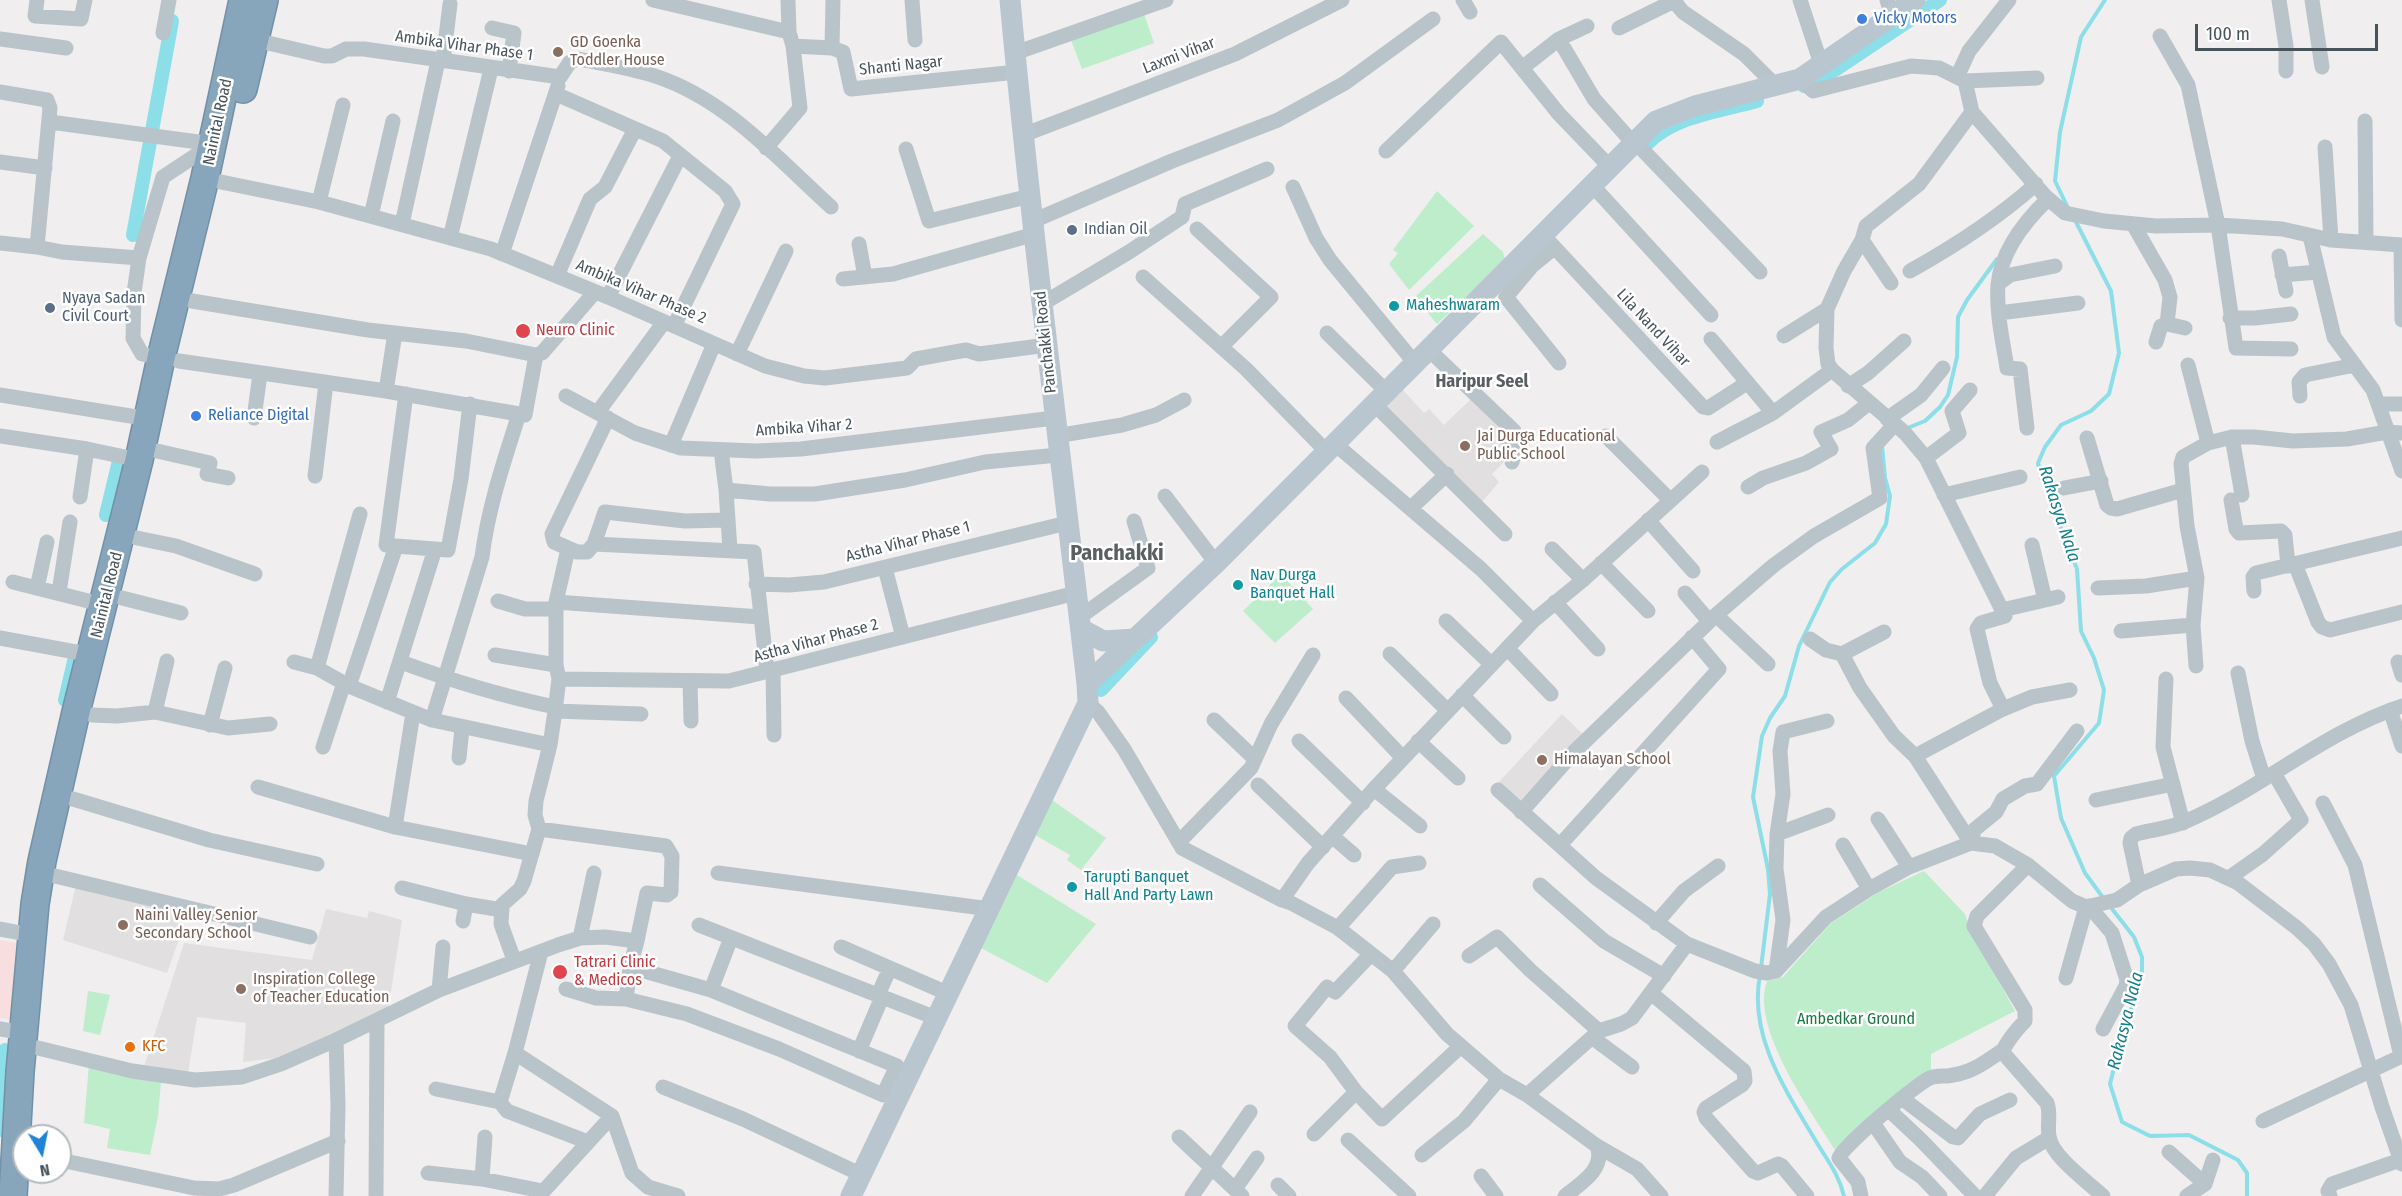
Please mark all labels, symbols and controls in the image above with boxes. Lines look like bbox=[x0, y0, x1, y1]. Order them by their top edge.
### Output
place label: Vicky Motors bbox=[1874, 9, 1957, 29]
marker: Vicky Motors bbox=[1855, 12, 1869, 26]
scale bar bbox=[2198, 12, 2381, 50]
text: 100 m bbox=[2206, 23, 2250, 45]
street label: Ambika Vihar Phase 1 bbox=[394, 27, 534, 65]
place label: GD Goenka Toddler House bbox=[570, 33, 665, 71]
street label: Laxmi Vihar bbox=[1140, 33, 1218, 79]
marker: GD Goenka Toddler House bbox=[551, 45, 565, 59]
street label: Shanti Nagar bbox=[858, 52, 944, 80]
street label: Nainital Road bbox=[199, 77, 237, 167]
place label: Indian Oil bbox=[1084, 220, 1148, 240]
marker: Indian Oil bbox=[1065, 223, 1079, 237]
street label: Ambika Vihar Phase 2 bbox=[573, 256, 709, 328]
street label: Lila Nand Vihar bbox=[1612, 285, 1694, 371]
place label: Nyaya Sadan Civil Court bbox=[62, 289, 145, 327]
street label: Panchakki Road bbox=[1031, 290, 1061, 394]
place label: Maheshwaram bbox=[1406, 296, 1500, 316]
marker: Maheshwaram bbox=[1387, 299, 1401, 313]
marker: Nyaya Sadan Civil Court bbox=[43, 301, 57, 315]
place label: Neuro Clinic bbox=[536, 321, 615, 341]
marker: Neuro Clinic bbox=[514, 322, 532, 340]
district label: Haripur Seel bbox=[1436, 371, 1528, 393]
place label: Reliance Digital bbox=[208, 406, 309, 426]
marker: Reliance Digital bbox=[189, 409, 203, 423]
street label: Ambika Vihar 2 bbox=[755, 415, 853, 441]
place label: Jai Durga Educational Public School bbox=[1477, 427, 1616, 465]
marker: Jai Durga Educational Public School bbox=[1458, 439, 1472, 453]
water label: Rakasya Nala bbox=[2033, 463, 2085, 565]
street label: Astha Vihar Phase 1 bbox=[844, 517, 972, 567]
district label: Panchakki bbox=[1070, 541, 1164, 567]
street label: Nainital Road bbox=[87, 550, 127, 640]
place label: Nav Durga Banquet Hall bbox=[1250, 566, 1335, 604]
marker: Nav Durga Banquet Hall bbox=[1231, 578, 1245, 592]
street label: Astha Vihar Phase 2 bbox=[752, 615, 880, 667]
place label: Himalayan School bbox=[1554, 750, 1671, 770]
marker: Himalayan School bbox=[1535, 753, 1549, 767]
place label: Tarupti Banquet Hall And Party Lawn bbox=[1084, 868, 1213, 906]
marker: Tarupti Banquet Hall And Party Lawn bbox=[1065, 880, 1079, 894]
place label: Naini Valley Senior Secondary School bbox=[135, 906, 257, 944]
marker: Naini Valley Senior Secondary School bbox=[116, 918, 130, 932]
place label: Tatrari Clinic & Medicos bbox=[574, 953, 656, 991]
marker: Tatrari Clinic & Medicos bbox=[551, 963, 569, 981]
place label: Inspiration College of Teacher Education bbox=[253, 970, 389, 1008]
water label: Rakasya Nala bbox=[2103, 970, 2149, 1072]
marker: Inspiration College of Teacher Education bbox=[234, 982, 248, 996]
park label: Ambedkar Ground bbox=[1797, 1010, 1915, 1030]
place label: KFC bbox=[142, 1037, 165, 1057]
marker: KFC bbox=[123, 1040, 137, 1054]
north arrow bbox=[12, 1124, 72, 1184]
text: N bbox=[38, 1160, 51, 1180]

